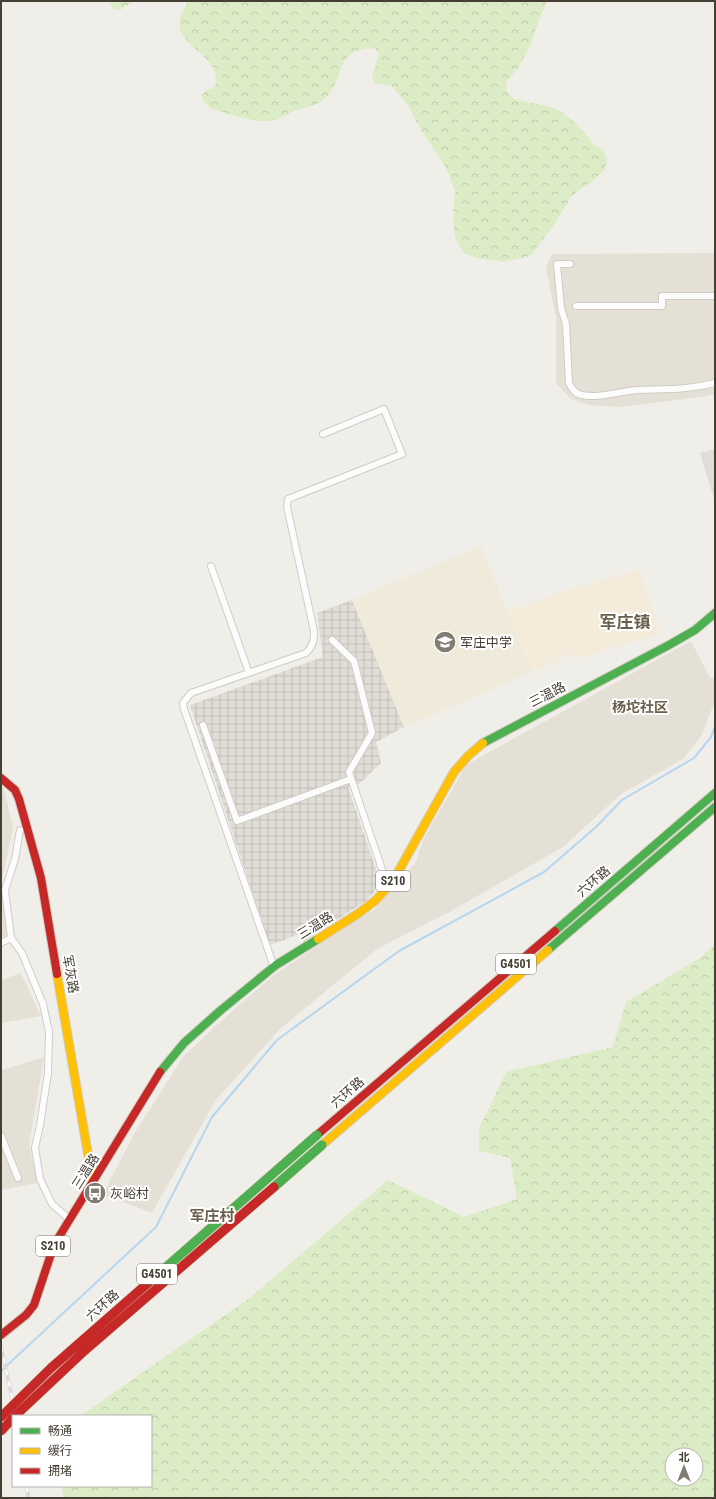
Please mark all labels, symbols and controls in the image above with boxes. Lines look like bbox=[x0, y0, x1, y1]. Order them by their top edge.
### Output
district label: 军庄镇 bbox=[600, 612, 651, 632]
school or university icon: 军庄中学 bbox=[432, 629, 458, 655]
place label: 军庄中学 bbox=[460, 635, 512, 650]
street label: 三温路 bbox=[526, 679, 568, 710]
district label: 杨坨社区 bbox=[612, 699, 668, 715]
street label: 六环路 bbox=[574, 863, 613, 900]
road number: S210 bbox=[376, 871, 410, 891]
street label: 三温路 bbox=[295, 909, 336, 942]
street label: 军灰路 bbox=[60, 954, 81, 995]
road number: G4501 bbox=[496, 954, 536, 974]
street label: 六环路 bbox=[328, 1074, 367, 1111]
street label: 三温路 bbox=[69, 1151, 102, 1192]
bus stop icon: 灰峪村 bbox=[82, 1180, 108, 1206]
place label: 灰峪村 bbox=[110, 1186, 149, 1201]
district label: 军庄村 bbox=[189, 1207, 235, 1225]
road number: S210 bbox=[36, 1236, 70, 1256]
road number: G4501 bbox=[137, 1264, 177, 1284]
street label: 六环路 bbox=[83, 1287, 122, 1324]
legend bbox=[12, 1415, 152, 1487]
text: 畅通 bbox=[48, 1424, 72, 1438]
text: 缓行 bbox=[48, 1444, 72, 1458]
north arrow bbox=[664, 1447, 704, 1487]
text: 北 bbox=[679, 1451, 690, 1464]
text: 拥堵 bbox=[48, 1464, 72, 1478]

